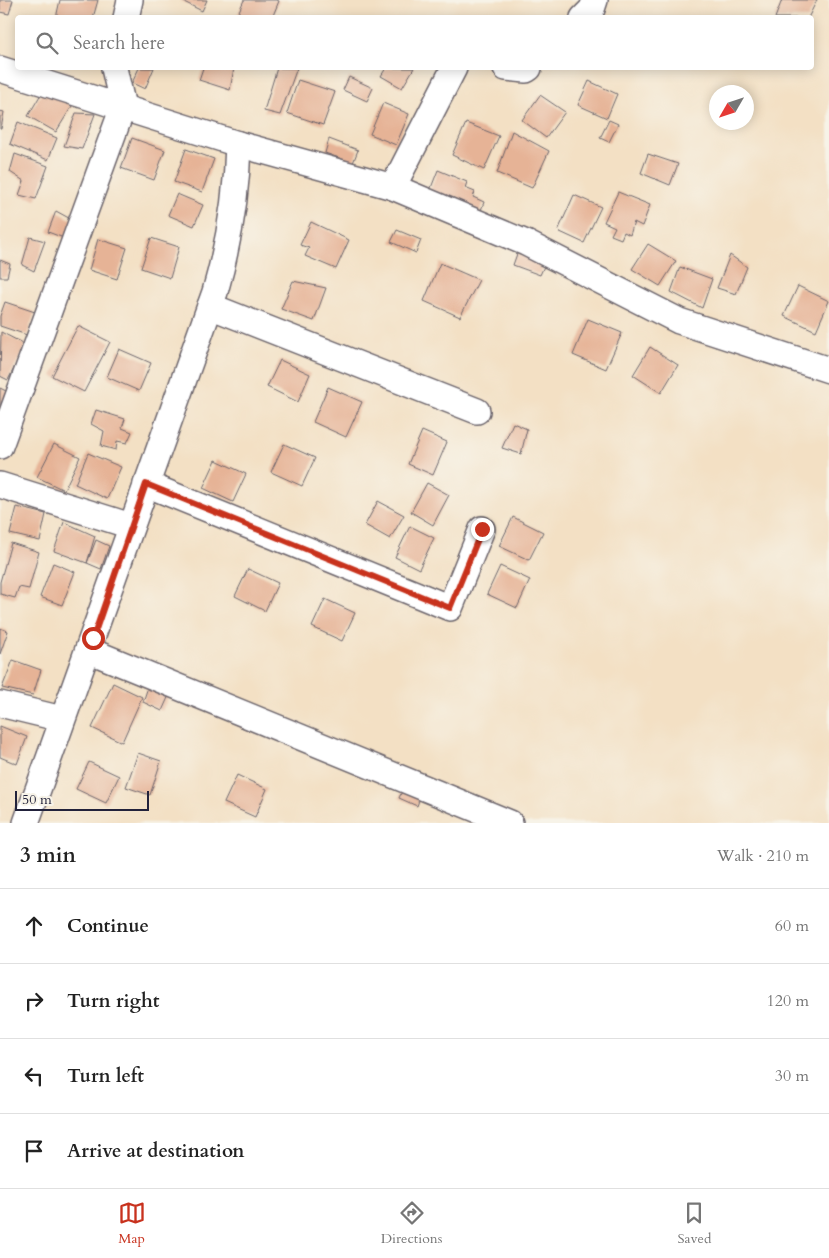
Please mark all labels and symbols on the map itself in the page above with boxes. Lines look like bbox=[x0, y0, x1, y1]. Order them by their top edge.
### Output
north arrow bbox=[709, 85, 754, 130]
route end bbox=[471, 518, 494, 541]
route start bbox=[82, 627, 105, 650]
scale bar bbox=[15, 788, 149, 811]

